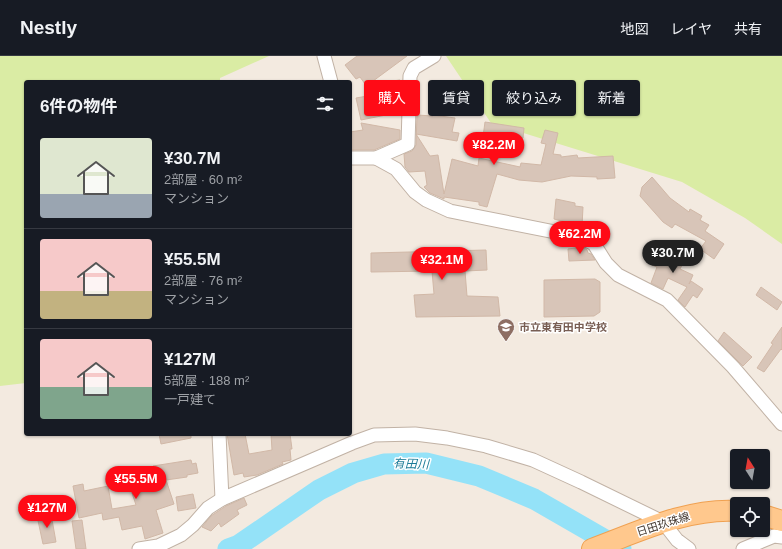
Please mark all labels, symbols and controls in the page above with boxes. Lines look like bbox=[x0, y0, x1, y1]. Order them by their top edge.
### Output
text: Nestly bbox=[20, 17, 77, 38]
text: 地図 bbox=[620, 21, 648, 37]
text: レイヤ bbox=[670, 21, 712, 37]
text: 共有 bbox=[734, 21, 762, 37]
chip: 購入 bbox=[364, 80, 420, 116]
chip: 賃貸 bbox=[428, 80, 484, 116]
chip: 絞り込み bbox=[492, 80, 576, 116]
chip: 新着 bbox=[584, 80, 640, 116]
icon: filters bbox=[314, 93, 336, 115]
text: 6件の物件 bbox=[40, 97, 117, 116]
pin: ¥82.2M bbox=[461, 132, 527, 166]
text: ¥82.2M bbox=[472, 137, 516, 152]
text: ¥30.7M bbox=[164, 149, 221, 168]
icon: home bbox=[72, 154, 120, 202]
text: 2部屋 · 60 m² bbox=[164, 172, 242, 187]
text: マンション bbox=[164, 191, 229, 206]
pin: ¥62.2M bbox=[547, 221, 613, 255]
text: ¥62.2M bbox=[558, 226, 602, 241]
pin: ¥30.7M bbox=[640, 240, 706, 274]
text: ¥30.7M bbox=[651, 245, 695, 260]
pin: ¥32.1M bbox=[409, 247, 475, 281]
text: ¥55.5M bbox=[164, 250, 221, 269]
text: ¥32.1M bbox=[420, 252, 464, 267]
icon: home bbox=[72, 255, 120, 303]
text: 2部屋 · 76 m² bbox=[164, 273, 242, 288]
text: マンション bbox=[164, 292, 229, 307]
school or university icon: 市立東有田中学校 bbox=[496, 317, 516, 342]
place label: 市立東有田中学校 bbox=[519, 321, 607, 333]
text: ¥127M bbox=[164, 350, 216, 369]
icon: home bbox=[72, 355, 120, 403]
text: 5部屋 · 188 m² bbox=[164, 373, 249, 388]
text: 一戸建て bbox=[164, 392, 216, 407]
north arrow bbox=[730, 449, 770, 489]
map controls bbox=[730, 449, 770, 537]
water label: 有田川 bbox=[393, 456, 431, 472]
pin: ¥55.5M bbox=[103, 466, 169, 500]
text: ¥55.5M bbox=[114, 471, 158, 486]
pin: ¥127M bbox=[19, 495, 75, 529]
button: locate bbox=[730, 497, 770, 537]
text: ¥127M bbox=[27, 500, 67, 515]
street label: 日田玖珠線 bbox=[635, 510, 691, 538]

